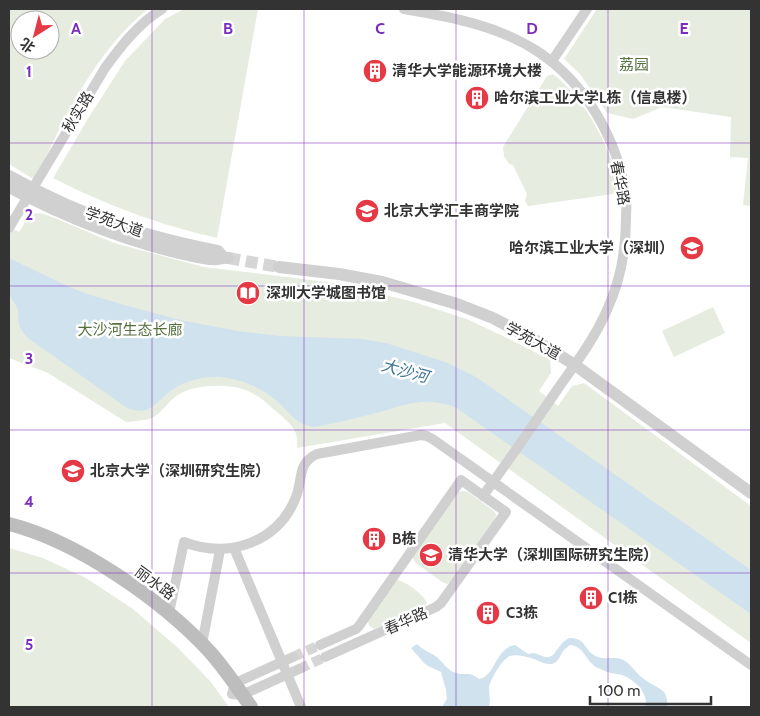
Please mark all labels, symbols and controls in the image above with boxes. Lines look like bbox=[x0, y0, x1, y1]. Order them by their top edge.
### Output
north arrow bbox=[10, 10, 60, 60]
text: A bbox=[71, 19, 81, 38]
text: B bbox=[223, 19, 233, 38]
text: C bbox=[375, 19, 385, 38]
text: D bbox=[526, 19, 538, 38]
text: E bbox=[679, 19, 689, 38]
text: 北 bbox=[16, 34, 38, 57]
park label: 荔园 bbox=[619, 56, 649, 74]
building icon: 清华大学能源环境大楼 bbox=[362, 58, 388, 84]
text: 1 bbox=[26, 62, 32, 81]
place label: 清华大学能源环境大楼 bbox=[392, 62, 542, 80]
building icon: 哈尔滨工业大学L栋（信息楼） bbox=[464, 85, 490, 111]
street label: 秋实路 bbox=[59, 88, 97, 136]
place label: 哈尔滨工业大学L栋（信息楼） bbox=[494, 89, 697, 107]
street label: 春华路 bbox=[607, 159, 633, 207]
school or university icon: 北京大学汇丰商学院 bbox=[354, 198, 380, 224]
place label: 北京大学汇丰商学院 bbox=[384, 202, 519, 220]
street label: 学苑大道 bbox=[83, 203, 145, 241]
text: 2 bbox=[25, 205, 33, 224]
school or university icon: 哈尔滨工业大学（深圳） bbox=[679, 235, 705, 261]
place label: 哈尔滨工业大学（深圳） bbox=[509, 239, 674, 257]
library icon: 深圳大学城图书馆 bbox=[235, 280, 261, 306]
place label: 深圳大学城图书馆 bbox=[266, 284, 386, 302]
street label: 学苑大道 bbox=[502, 319, 564, 363]
park label: 大沙河生态长廊 bbox=[77, 321, 183, 339]
text: 3 bbox=[25, 349, 33, 368]
water label: 大沙河 bbox=[379, 356, 434, 387]
school or university icon: 北京大学（深圳研究生院） bbox=[60, 458, 86, 484]
place label: 北京大学（深圳研究生院） bbox=[90, 462, 270, 480]
text: 4 bbox=[24, 492, 34, 511]
building icon: B栋 bbox=[361, 526, 387, 552]
place label: B栋 bbox=[392, 530, 416, 548]
school or university icon: 清华大学（深圳国际研究生院） bbox=[418, 542, 444, 568]
place label: 清华大学（深圳国际研究生院） bbox=[448, 546, 658, 564]
street label: 丽水路 bbox=[132, 562, 178, 604]
building icon: C1栋 bbox=[578, 585, 604, 611]
place label: C1栋 bbox=[608, 589, 638, 607]
building icon: C3栋 bbox=[475, 600, 501, 626]
street label: 春华路 bbox=[382, 604, 430, 638]
place label: C3栋 bbox=[506, 604, 538, 622]
text: 5 bbox=[25, 635, 33, 654]
scale bar bbox=[590, 674, 711, 706]
text: 100 m bbox=[598, 682, 640, 700]

